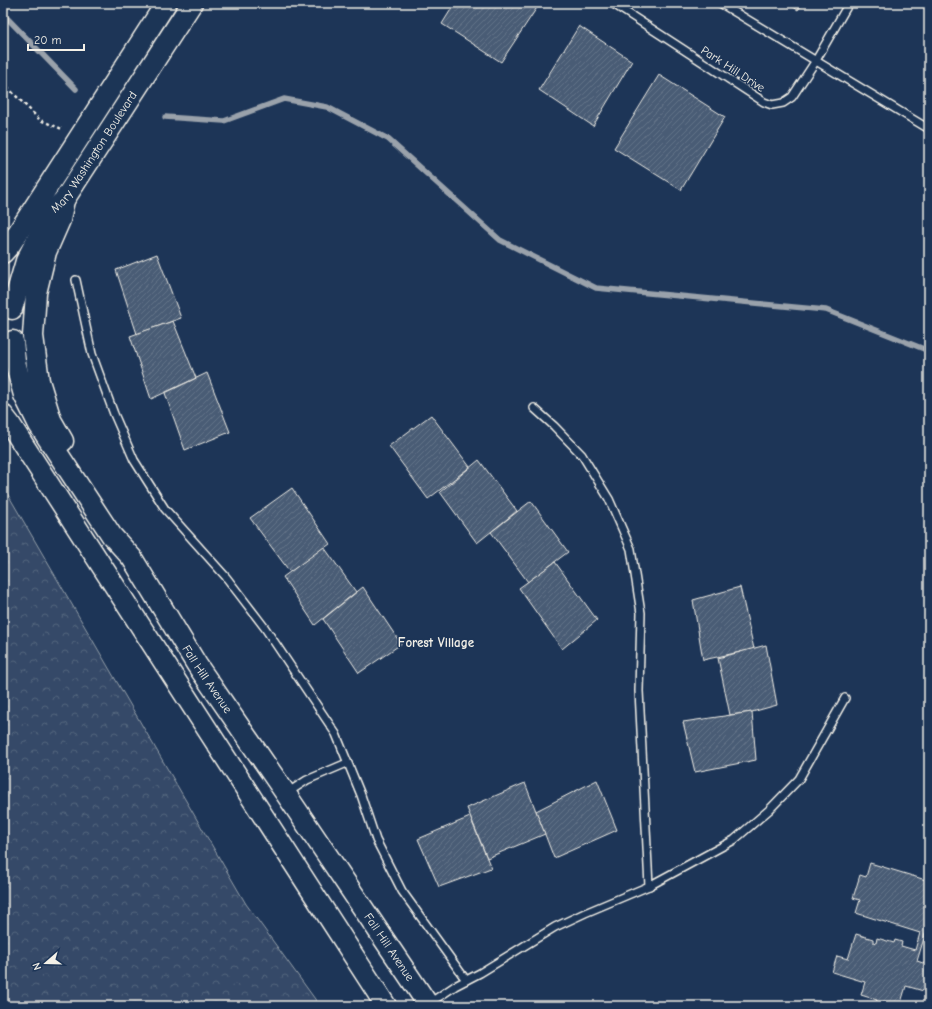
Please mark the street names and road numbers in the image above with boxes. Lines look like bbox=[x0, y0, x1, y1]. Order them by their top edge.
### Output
street label: Park Hill Drive bbox=[698, 43, 768, 95]
street label: Mary Washington Boulevard bbox=[48, 89, 140, 216]
street label: Fall Hill Avenue bbox=[180, 642, 235, 716]
street label: Fall Hill Avenue bbox=[361, 910, 417, 984]

